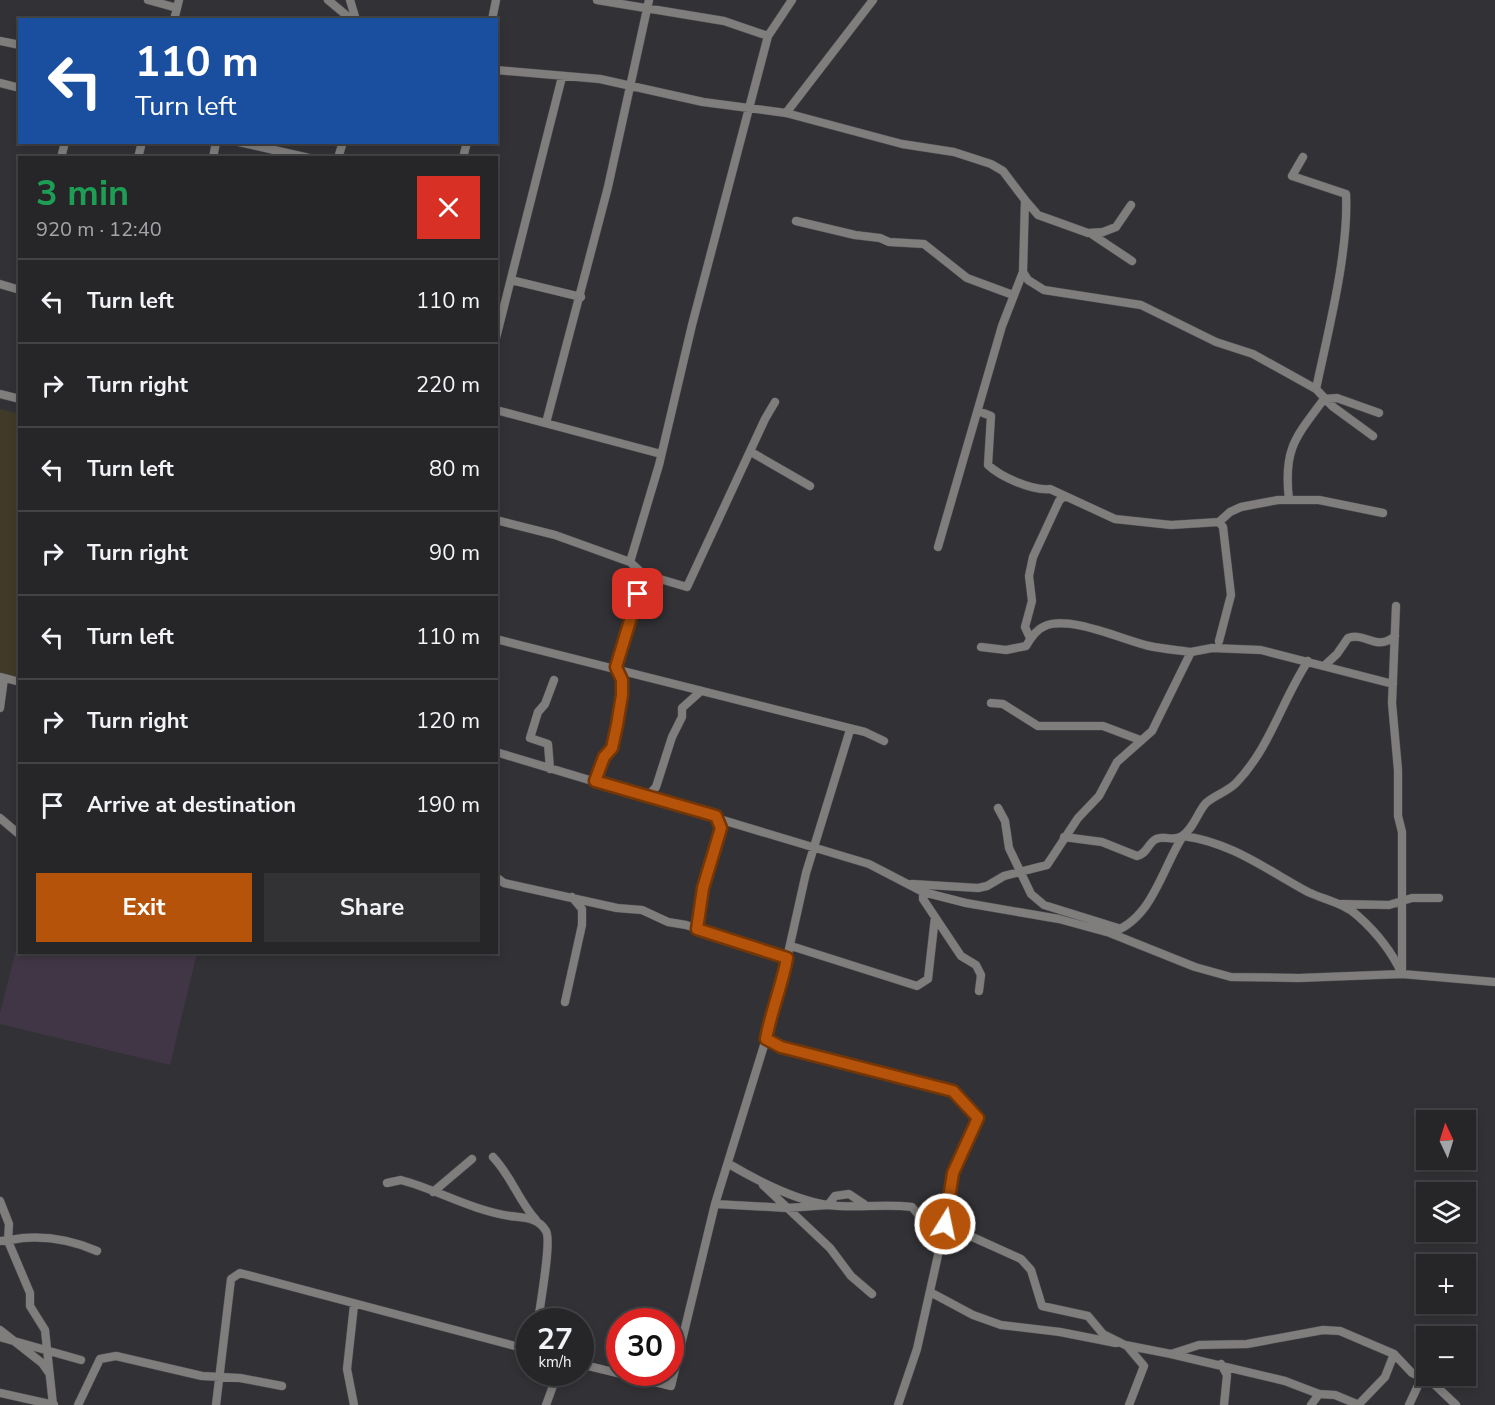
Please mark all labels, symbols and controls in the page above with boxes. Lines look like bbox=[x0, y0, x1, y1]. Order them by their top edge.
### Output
text: 110 m bbox=[135, 34, 259, 91]
icon: left bbox=[36, 42, 114, 120]
text: Turn left bbox=[135, 88, 236, 125]
text: 3 min bbox=[36, 169, 129, 218]
button: close bbox=[417, 176, 480, 239]
text: 920 m · 12:40 bbox=[36, 216, 162, 243]
icon: left bbox=[36, 285, 69, 318]
text: Turn left bbox=[87, 286, 174, 316]
text: 110 m bbox=[416, 286, 480, 316]
icon: right bbox=[36, 369, 69, 402]
text: Turn right bbox=[87, 370, 188, 400]
text: 220 m bbox=[416, 370, 480, 400]
icon: left bbox=[36, 453, 69, 486]
text: Turn left bbox=[87, 454, 174, 484]
text: 80 m bbox=[429, 454, 480, 484]
icon: right bbox=[36, 537, 69, 570]
text: Turn right bbox=[87, 538, 188, 568]
text: 90 m bbox=[429, 538, 480, 568]
pin bbox=[612, 568, 663, 619]
icon: arrive bbox=[621, 577, 654, 610]
icon: left bbox=[36, 621, 69, 654]
text: Turn left bbox=[87, 622, 174, 652]
text: 110 m bbox=[416, 622, 480, 652]
icon: right bbox=[36, 705, 69, 738]
text: Turn right bbox=[87, 706, 188, 736]
text: 120 m bbox=[416, 706, 480, 736]
icon: arrive bbox=[36, 789, 69, 822]
text: Arrive at destination bbox=[87, 790, 296, 820]
text: 190 m bbox=[416, 790, 480, 820]
button: Exit bbox=[36, 873, 252, 942]
button: Share bbox=[264, 873, 480, 942]
north arrow bbox=[1416, 1110, 1476, 1170]
map controls bbox=[1416, 1110, 1476, 1386]
button: layers bbox=[1416, 1182, 1476, 1242]
position arrow bbox=[913, 1192, 977, 1256]
button: + bbox=[1416, 1254, 1476, 1314]
speed limit sign: 30 bbox=[606, 1308, 684, 1386]
text: 27 bbox=[537, 1319, 573, 1360]
button: − bbox=[1416, 1326, 1476, 1386]
text: km/h bbox=[538, 1352, 572, 1372]

